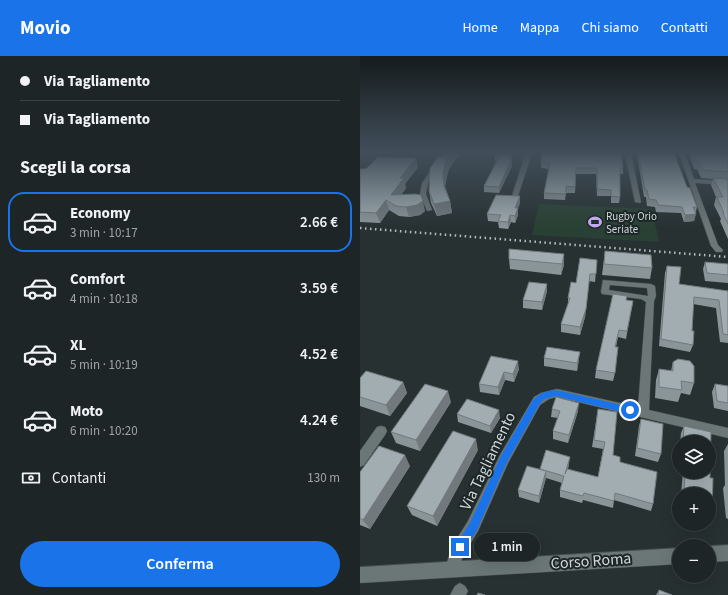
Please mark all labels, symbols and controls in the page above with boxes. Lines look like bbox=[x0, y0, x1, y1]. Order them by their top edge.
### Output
text: Movio bbox=[20, 15, 71, 42]
text: Home bbox=[462, 18, 498, 38]
text: Mappa bbox=[520, 18, 559, 38]
text: Chi siamo bbox=[581, 18, 639, 38]
text: Contatti bbox=[661, 18, 708, 38]
text: Via Tagliamento bbox=[44, 71, 150, 92]
text: Via Tagliamento bbox=[44, 109, 150, 130]
text: Scegli la corsa bbox=[20, 155, 131, 180]
text: Economy bbox=[70, 203, 131, 224]
icon: car bbox=[22, 204, 58, 240]
place label: Rugby Orio Seriate bbox=[606, 209, 657, 237]
text: 2.66 € bbox=[300, 212, 338, 233]
sports icon: Rugby Orio Seriate bbox=[587, 214, 603, 230]
text: 3 min · 10:17 bbox=[70, 224, 138, 242]
text: Comfort bbox=[70, 269, 125, 290]
icon: car bbox=[22, 270, 58, 306]
text: 3.59 € bbox=[300, 278, 338, 299]
text: 4 min · 10:18 bbox=[70, 290, 138, 308]
text: XL bbox=[70, 335, 86, 356]
icon: car bbox=[22, 336, 58, 372]
text: 4.52 € bbox=[300, 344, 338, 365]
text: 5 min · 10:19 bbox=[70, 356, 138, 374]
text: Moto bbox=[70, 401, 103, 422]
route start bbox=[621, 401, 639, 419]
icon: car bbox=[22, 402, 58, 438]
street label: Via Tagliamento bbox=[455, 408, 521, 514]
text: 4.24 € bbox=[300, 410, 338, 431]
text: 6 min · 10:20 bbox=[70, 422, 138, 440]
map controls bbox=[672, 435, 716, 583]
button: layers bbox=[672, 435, 716, 479]
icon: cash bbox=[20, 467, 42, 489]
text: Contanti bbox=[52, 468, 106, 489]
text: 130 m bbox=[307, 469, 340, 487]
button: + bbox=[672, 487, 716, 531]
callout: 1 min bbox=[474, 533, 540, 561]
route end bbox=[451, 538, 469, 556]
text: 1 min bbox=[492, 538, 522, 556]
button: − bbox=[672, 539, 716, 583]
button: Conferma bbox=[20, 541, 340, 587]
street label: Corso Roma bbox=[550, 547, 632, 575]

